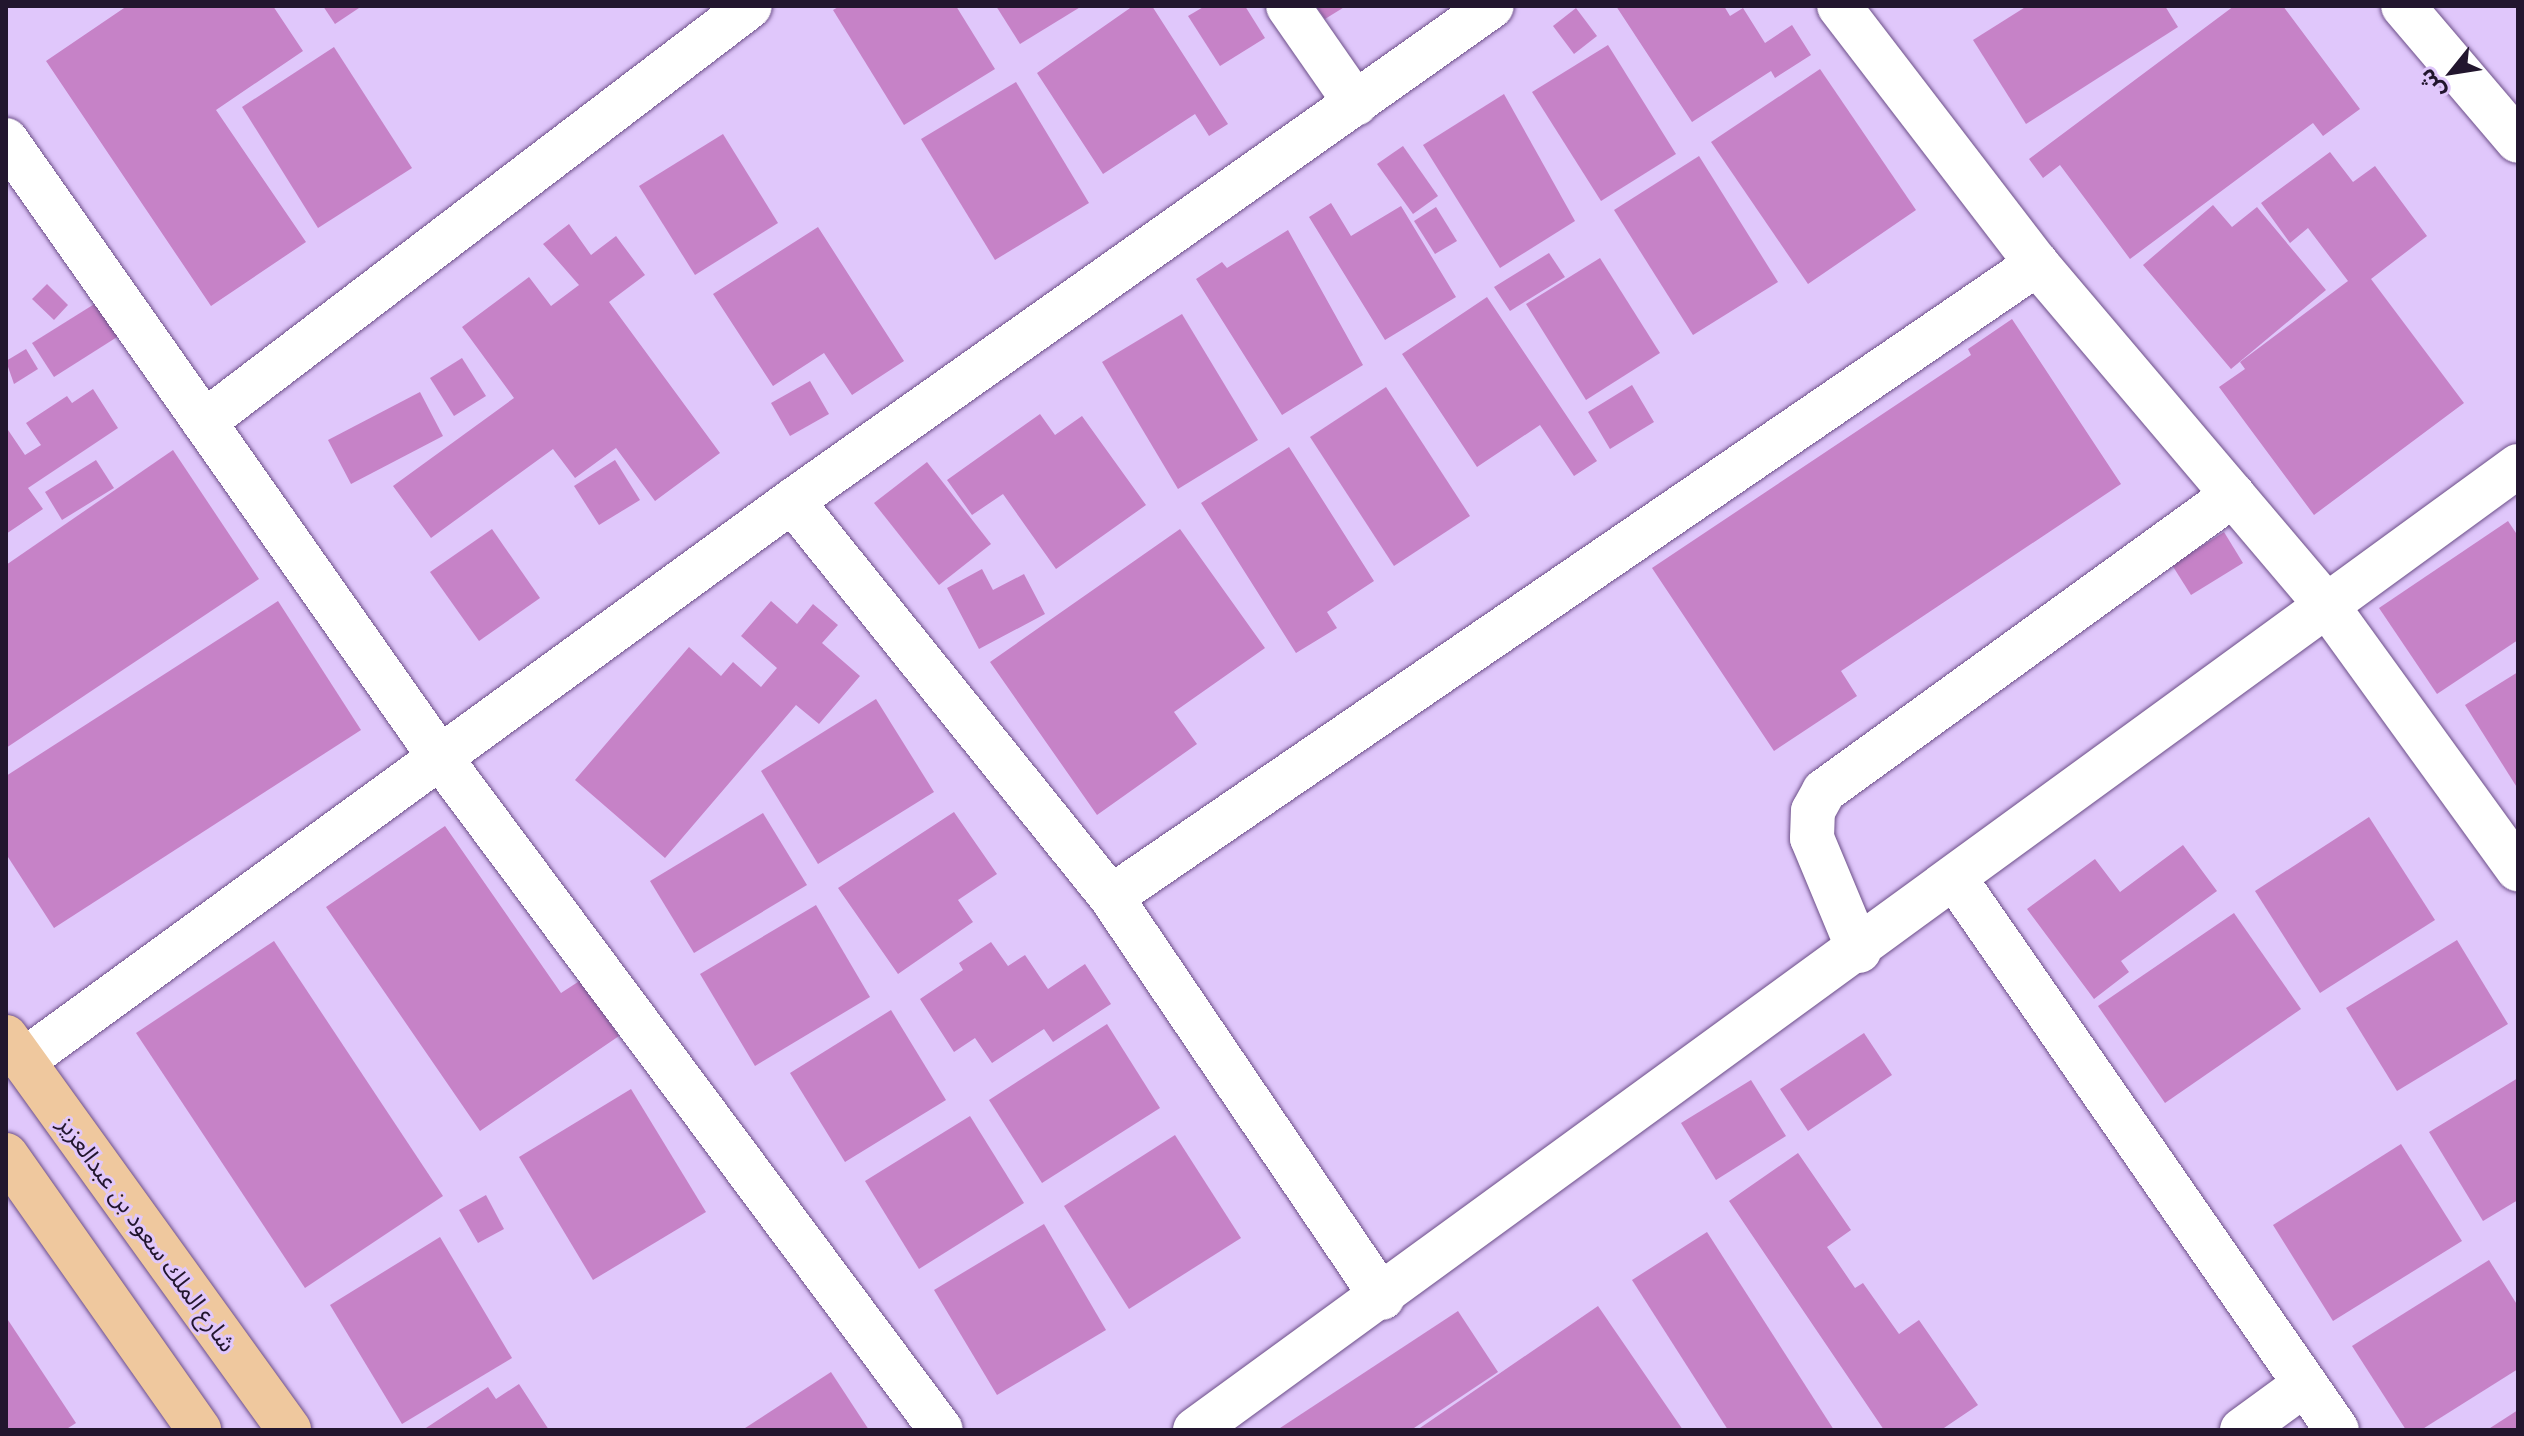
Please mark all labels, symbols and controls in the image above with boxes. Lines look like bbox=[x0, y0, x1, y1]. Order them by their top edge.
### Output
north arrow bbox=[2412, 32, 2492, 112]
text: ش bbox=[2409, 62, 2453, 106]
street label: شارع الملك سعود بن عبدالعزيز bbox=[52, 1111, 242, 1357]

